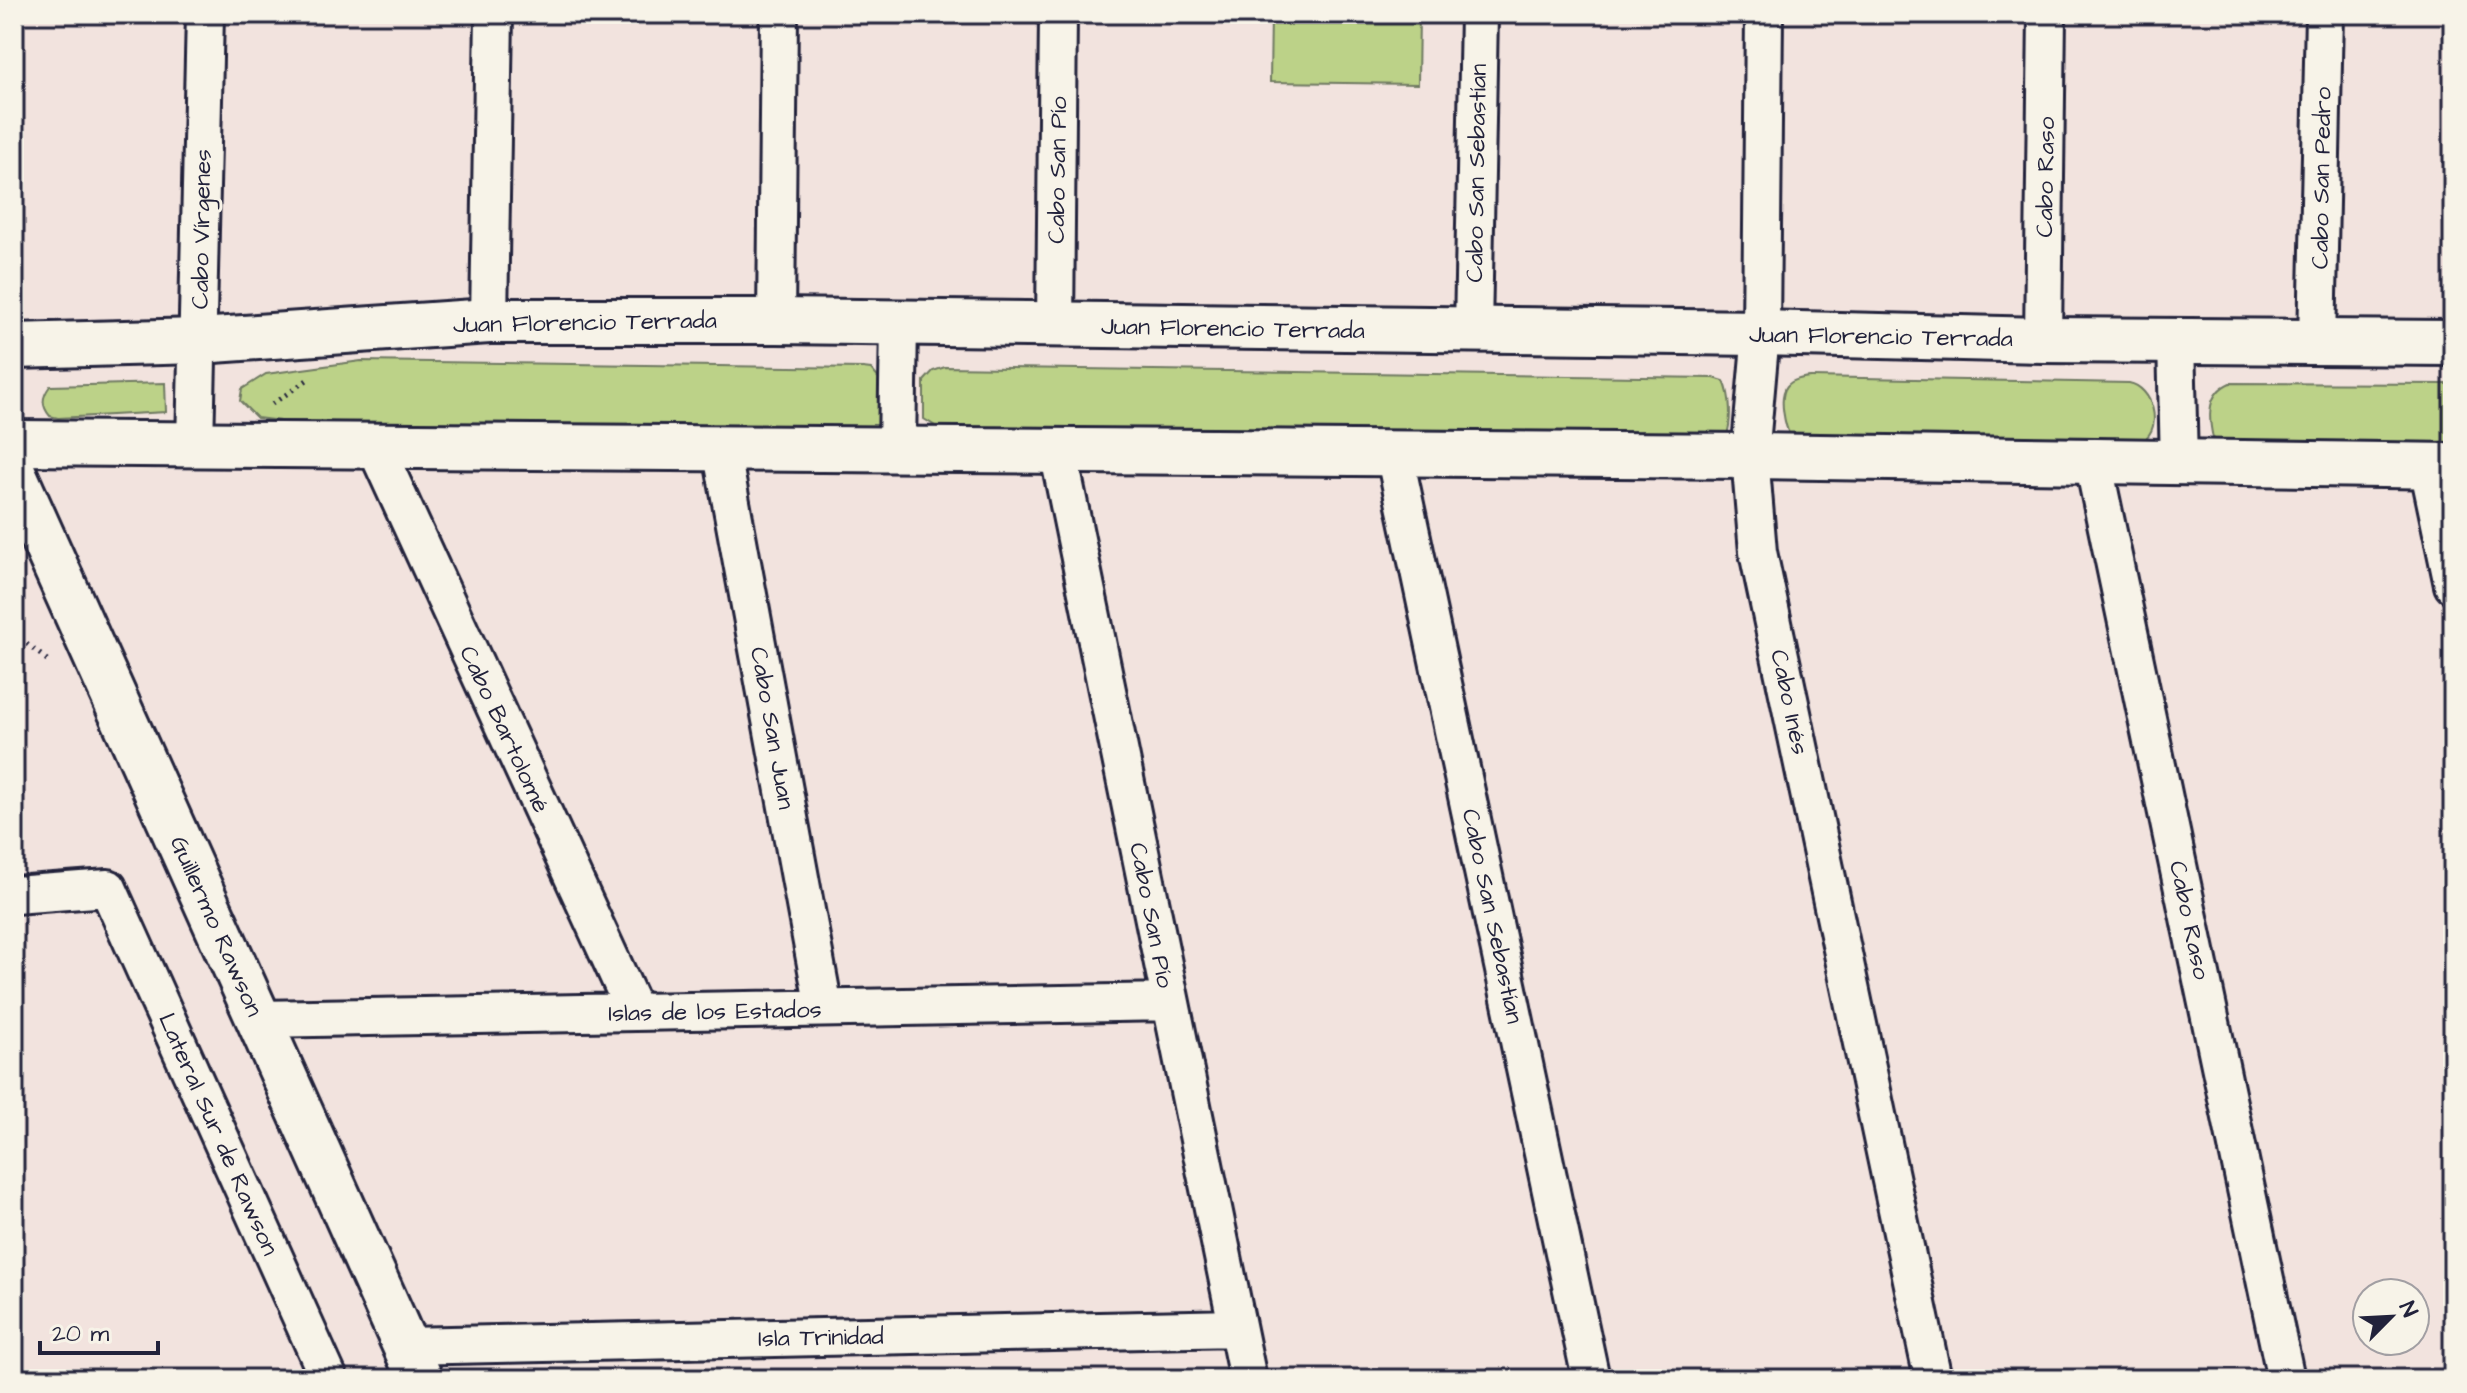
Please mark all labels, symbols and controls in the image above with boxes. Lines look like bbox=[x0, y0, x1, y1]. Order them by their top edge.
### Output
street label: Cabo San Sebastían bbox=[1458, 63, 1496, 283]
street label: Cabo San Pedro bbox=[2303, 86, 2341, 269]
street label: Cabo San Pío bbox=[1040, 95, 1076, 244]
street label: Cabo Raso bbox=[2028, 116, 2064, 238]
street label: Cabo Vírgenes bbox=[184, 149, 221, 309]
street label: Juan Florencio Terrada bbox=[453, 304, 717, 342]
street label: Juan Florencio Terrada bbox=[1101, 310, 1365, 348]
street label: Juan Florencio Terrada bbox=[1749, 318, 2013, 356]
street label: Cabo Bartolomé bbox=[451, 640, 558, 818]
street label: Cabo San Juan bbox=[741, 644, 803, 812]
street label: Cabo Inés bbox=[1761, 647, 1817, 758]
street label: Cabo San Sebastían bbox=[1453, 806, 1531, 1027]
street label: Guillermo Rawson bbox=[161, 831, 271, 1022]
street label: Cabo San Pío bbox=[1120, 840, 1182, 991]
street label: Cabo Raso bbox=[2160, 858, 2218, 983]
street label: Islas de los Estados bbox=[608, 993, 822, 1031]
street label: Lateral Sur de Rawson bbox=[149, 1008, 287, 1261]
north arrow bbox=[2351, 1277, 2431, 1357]
text: N bbox=[2391, 1297, 2425, 1322]
scale bar bbox=[40, 1305, 158, 1355]
text: 20 m bbox=[52, 1317, 109, 1351]
street label: Isla Trinidad bbox=[758, 1320, 884, 1356]

